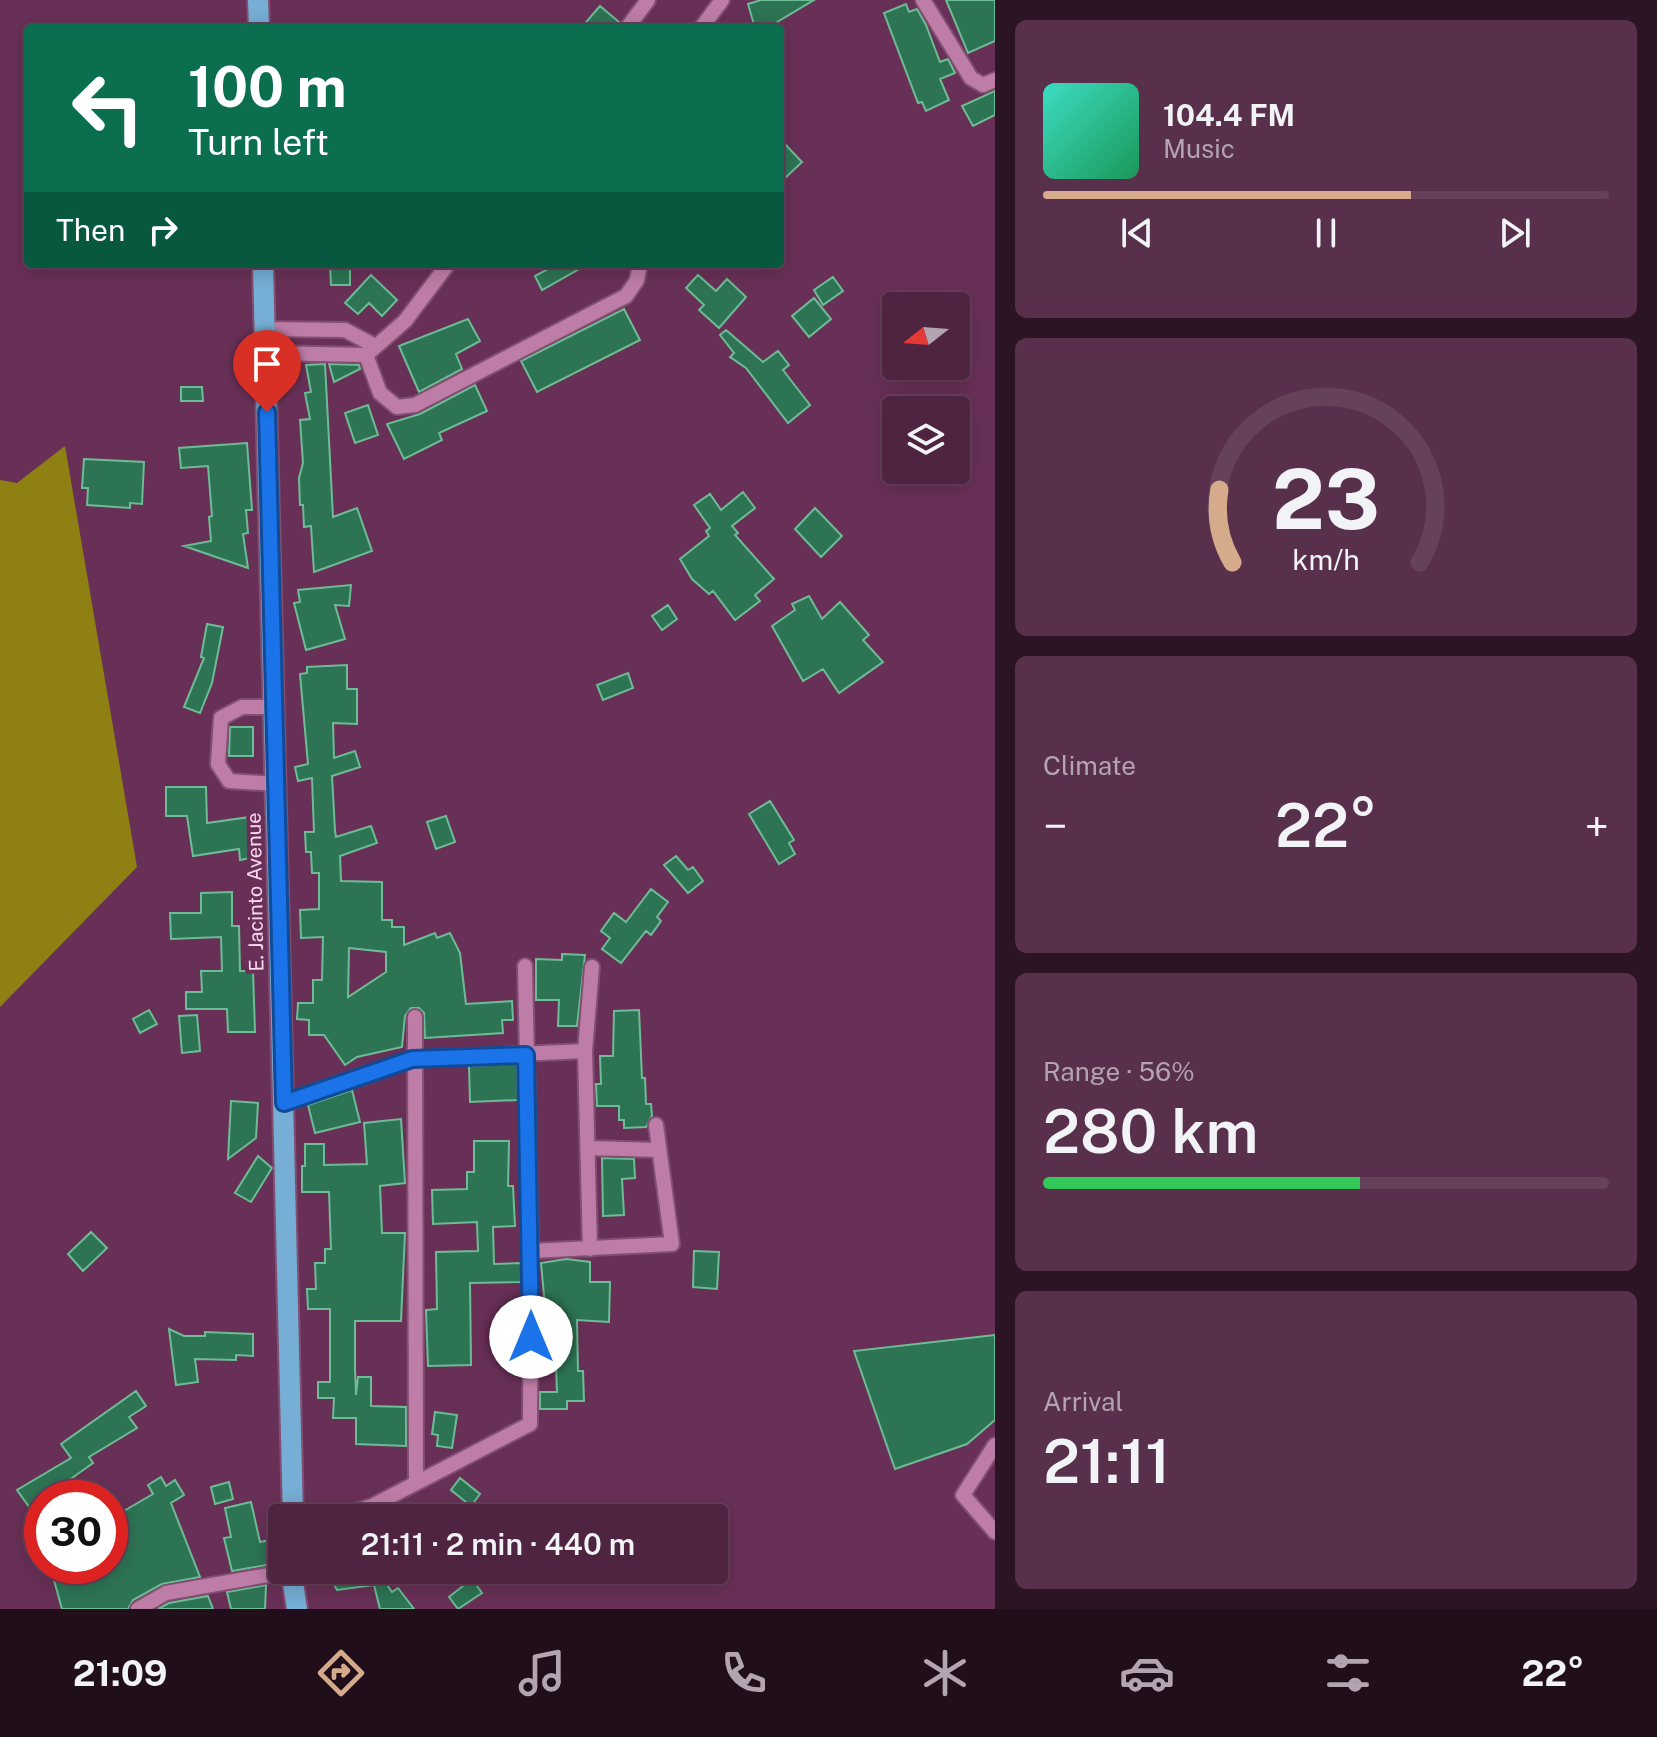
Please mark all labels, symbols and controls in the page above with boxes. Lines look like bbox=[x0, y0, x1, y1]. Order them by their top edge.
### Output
text: 100 m bbox=[188, 54, 347, 120]
icon: left bbox=[56, 56, 160, 160]
text: 104.4 FM bbox=[1163, 97, 1295, 133]
text: Turn left bbox=[188, 121, 329, 163]
text: Music bbox=[1163, 133, 1235, 164]
icon: right bbox=[141, 208, 185, 252]
icon: previous bbox=[1115, 211, 1159, 255]
icon: pause bbox=[1304, 211, 1348, 255]
icon: next bbox=[1493, 211, 1537, 255]
text: Then bbox=[56, 212, 125, 248]
north arrow bbox=[882, 292, 970, 380]
map controls bbox=[882, 292, 970, 484]
pin bbox=[233, 330, 301, 412]
icon: arrive bbox=[245, 342, 289, 386]
button: layers bbox=[882, 396, 970, 484]
text: 23 bbox=[1272, 449, 1380, 547]
text: km/h bbox=[1292, 543, 1360, 576]
text: Climate bbox=[1043, 750, 1136, 781]
text: 22° bbox=[1275, 790, 1377, 861]
text: − bbox=[1043, 800, 1067, 852]
text: + bbox=[1585, 800, 1609, 852]
street label: E. Jacinto Avenue bbox=[242, 812, 268, 972]
text: Range · 56% bbox=[1043, 1056, 1195, 1087]
text: 280 km bbox=[1043, 1096, 1258, 1167]
position arrow bbox=[489, 1295, 573, 1379]
text: Arrival bbox=[1043, 1386, 1123, 1417]
text: 21:11 bbox=[1043, 1426, 1170, 1497]
speed limit sign: 30 bbox=[24, 1480, 128, 1584]
text: 21:11 · 2 min · 440 m bbox=[361, 1526, 635, 1562]
icon: directions bbox=[313, 1645, 369, 1701]
icon: music bbox=[514, 1645, 570, 1701]
icon: phone bbox=[716, 1645, 772, 1701]
icon: climate bbox=[917, 1645, 973, 1701]
icon: car bbox=[1119, 1645, 1175, 1701]
icon: filters bbox=[1320, 1645, 1376, 1701]
text: 21:09 bbox=[73, 1652, 168, 1694]
text: 22° bbox=[1521, 1652, 1584, 1694]

